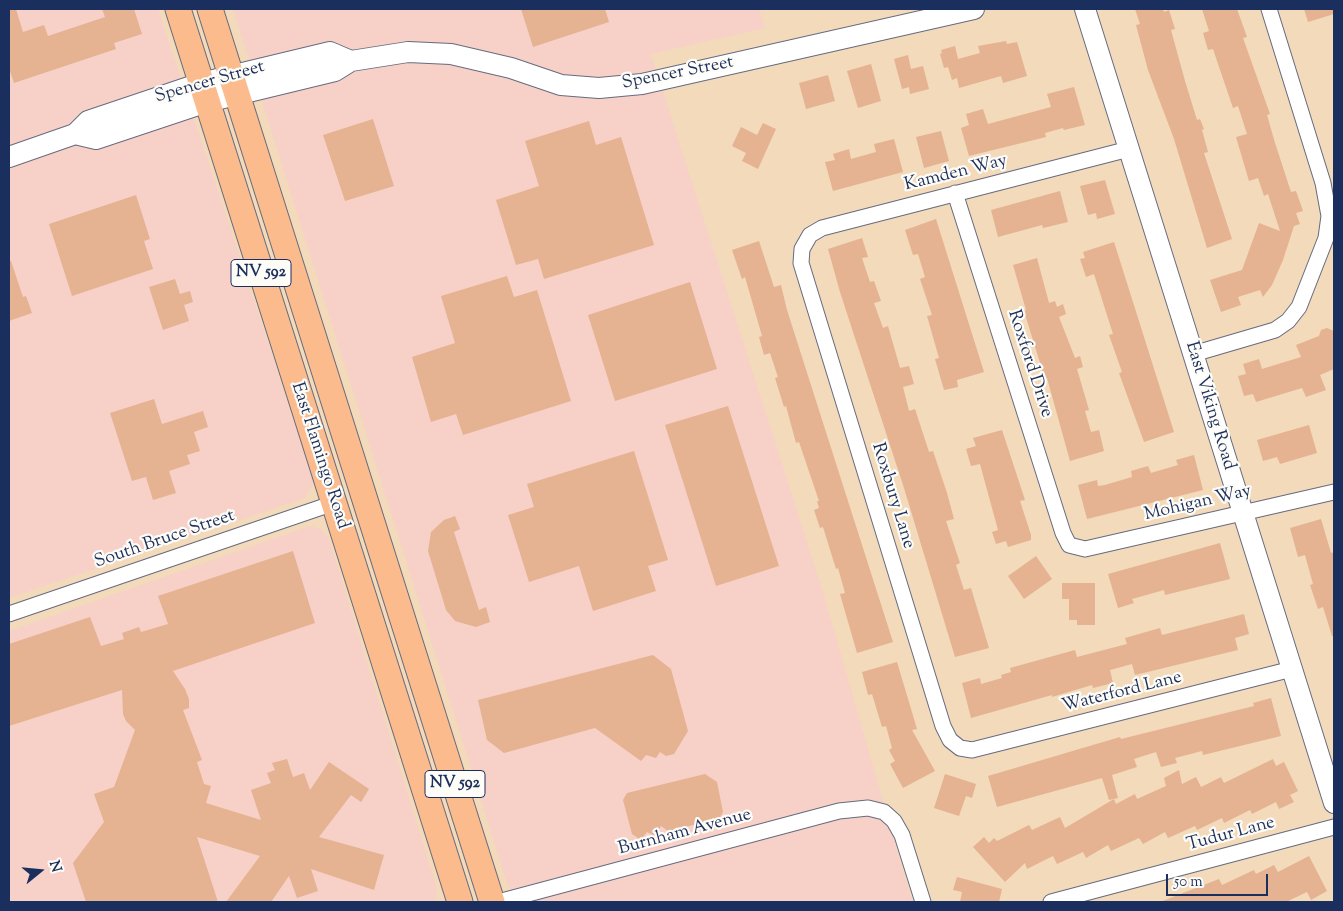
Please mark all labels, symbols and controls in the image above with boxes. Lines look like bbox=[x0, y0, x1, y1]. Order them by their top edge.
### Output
street label: Spencer Street bbox=[620, 53, 736, 95]
street label: Spencer Street bbox=[153, 57, 267, 109]
street label: Kamden Way bbox=[903, 151, 1009, 197]
road number: NV 592 bbox=[231, 260, 291, 286]
street label: Roxford Drive bbox=[1001, 308, 1057, 420]
street label: East Viking Road bbox=[1179, 339, 1239, 473]
street label: East Flamingo Road bbox=[285, 380, 353, 532]
street label: Roxbury Lane bbox=[866, 440, 918, 552]
street label: Mohigan Way bbox=[1142, 481, 1254, 527]
street label: South Bruce Street bbox=[92, 506, 238, 574]
street label: Waterford Lane bbox=[1060, 668, 1184, 718]
road number: NV 592 bbox=[425, 771, 485, 798]
street label: Burnham Avenue bbox=[616, 805, 754, 861]
street label: Tudur Lane bbox=[1185, 813, 1277, 857]
north arrow bbox=[15, 846, 65, 896]
text: N bbox=[43, 858, 66, 875]
scale bar bbox=[1168, 864, 1270, 896]
text: 50 m bbox=[1174, 872, 1203, 893]

